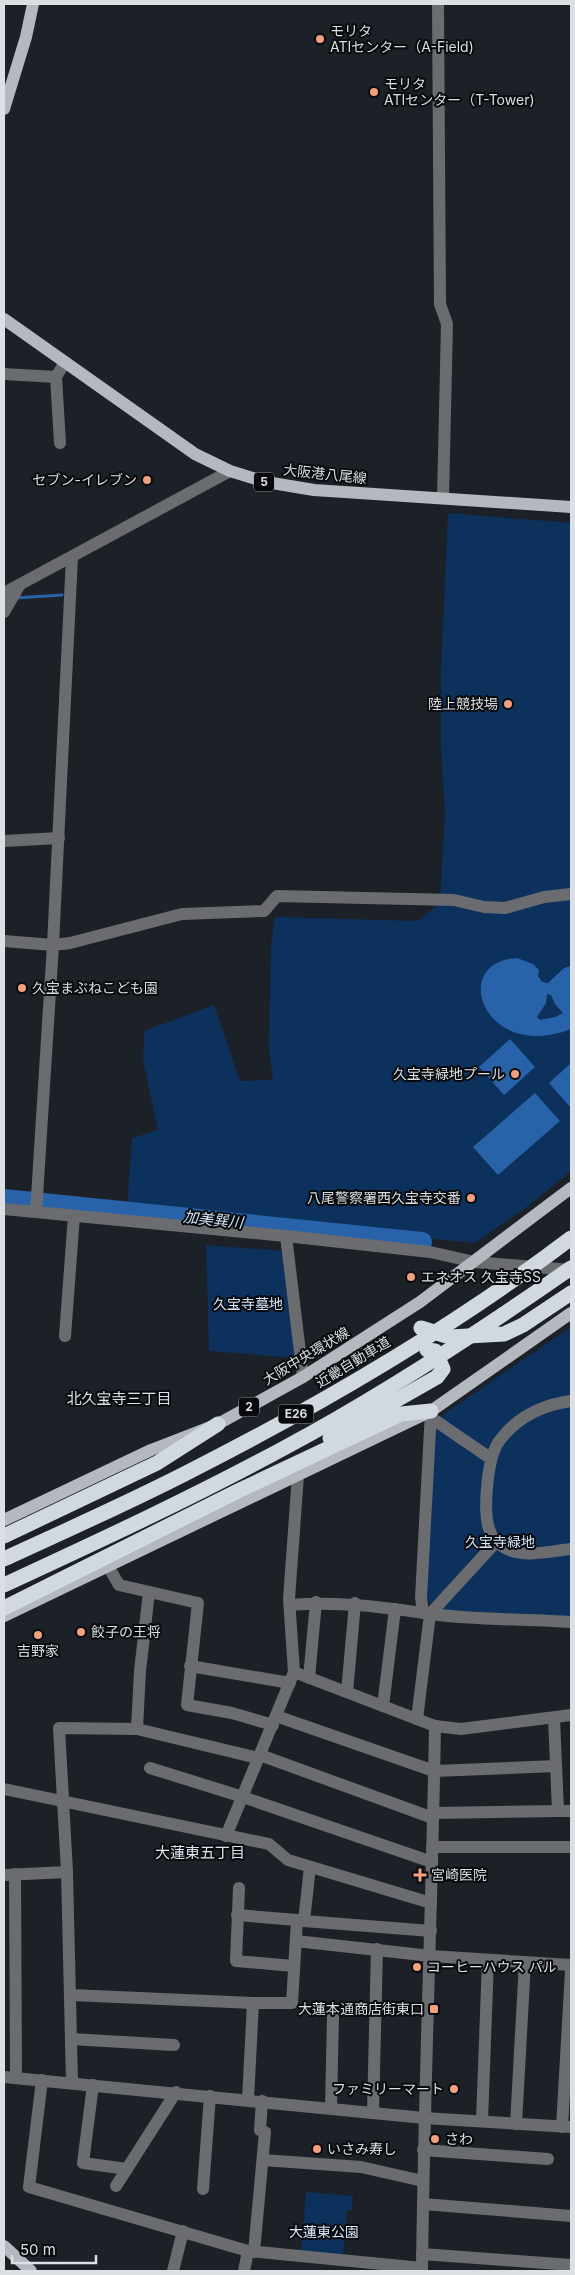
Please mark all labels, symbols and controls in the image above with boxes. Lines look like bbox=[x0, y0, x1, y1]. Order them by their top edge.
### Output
place label: モリタ ATIセンター（A-Field) bbox=[330, 22, 474, 55]
marker: モリタ ATIセンター（A-Field) bbox=[314, 33, 326, 45]
place label: モリタ ATIセンター（T-Tower) bbox=[384, 75, 535, 108]
marker: モリタ ATIセンター（T-Tower) bbox=[368, 86, 380, 98]
street label: 大阪港八尾線 bbox=[282, 461, 368, 486]
place label: セブン-イレブン bbox=[33, 471, 137, 488]
road number: 5 bbox=[254, 472, 274, 492]
marker: セブン-イレブン bbox=[141, 474, 153, 486]
place label: 陸上競技場 bbox=[428, 695, 498, 712]
marker: 陸上競技場 bbox=[502, 698, 514, 710]
place label: 久宝まぶねこども園 bbox=[32, 979, 158, 996]
marker: 久宝まぶねこども園 bbox=[16, 982, 28, 994]
place label: 久宝寺緑地プール bbox=[393, 1065, 505, 1082]
marker: 久宝寺緑地プール bbox=[509, 1068, 521, 1080]
place label: 八尾警察署西久宝寺交番 bbox=[307, 1189, 461, 1206]
marker: 八尾警察署西久宝寺交番 bbox=[465, 1192, 477, 1204]
water label: 加美巽川 bbox=[182, 1207, 246, 1232]
place label: エネオス 久宝寺SS bbox=[421, 1268, 541, 1285]
marker: エネオス 久宝寺SS bbox=[405, 1271, 417, 1283]
park label: 久宝寺墓地 bbox=[213, 1295, 283, 1312]
street label: 大阪中央環状線 bbox=[259, 1323, 352, 1388]
street label: 近畿自動車道 bbox=[312, 1333, 393, 1390]
district label: 北久宝寺三丁目 bbox=[66, 1389, 172, 1408]
road number: 2 bbox=[239, 1398, 259, 1416]
road number: E26 bbox=[278, 1405, 314, 1424]
park label: 久宝寺緑地 bbox=[465, 1533, 535, 1550]
place label: 餃子の王将 bbox=[91, 1623, 161, 1640]
marker: 餃子の王将 bbox=[75, 1626, 87, 1638]
marker: 吉野家 bbox=[32, 1629, 44, 1641]
place label: 吉野家 bbox=[17, 1642, 59, 1659]
district label: 大蓮東五丁目 bbox=[155, 1843, 245, 1862]
place label: 宮崎医院 bbox=[431, 1866, 487, 1883]
marker: 宮崎医院 bbox=[413, 1868, 427, 1882]
place label: コーヒーハウス パル bbox=[427, 1958, 557, 1975]
marker: コーヒーハウス パル bbox=[411, 1961, 423, 1973]
place label: 大蓮本通商店街東口 bbox=[298, 2000, 424, 2017]
marker: 大蓮本通商店街東口 bbox=[428, 2003, 440, 2015]
place label: ファミリーマート bbox=[332, 2080, 444, 2097]
marker: ファミリーマート bbox=[448, 2083, 460, 2095]
place label: さわ bbox=[445, 2130, 473, 2147]
marker: さわ bbox=[429, 2133, 441, 2145]
place label: いさみ寿し bbox=[327, 2140, 397, 2157]
marker: いさみ寿し bbox=[311, 2143, 323, 2155]
park label: 大蓮東公園 bbox=[289, 2223, 359, 2240]
scale bar bbox=[12, 2232, 96, 2264]
text: 50 m bbox=[20, 2240, 56, 2259]

